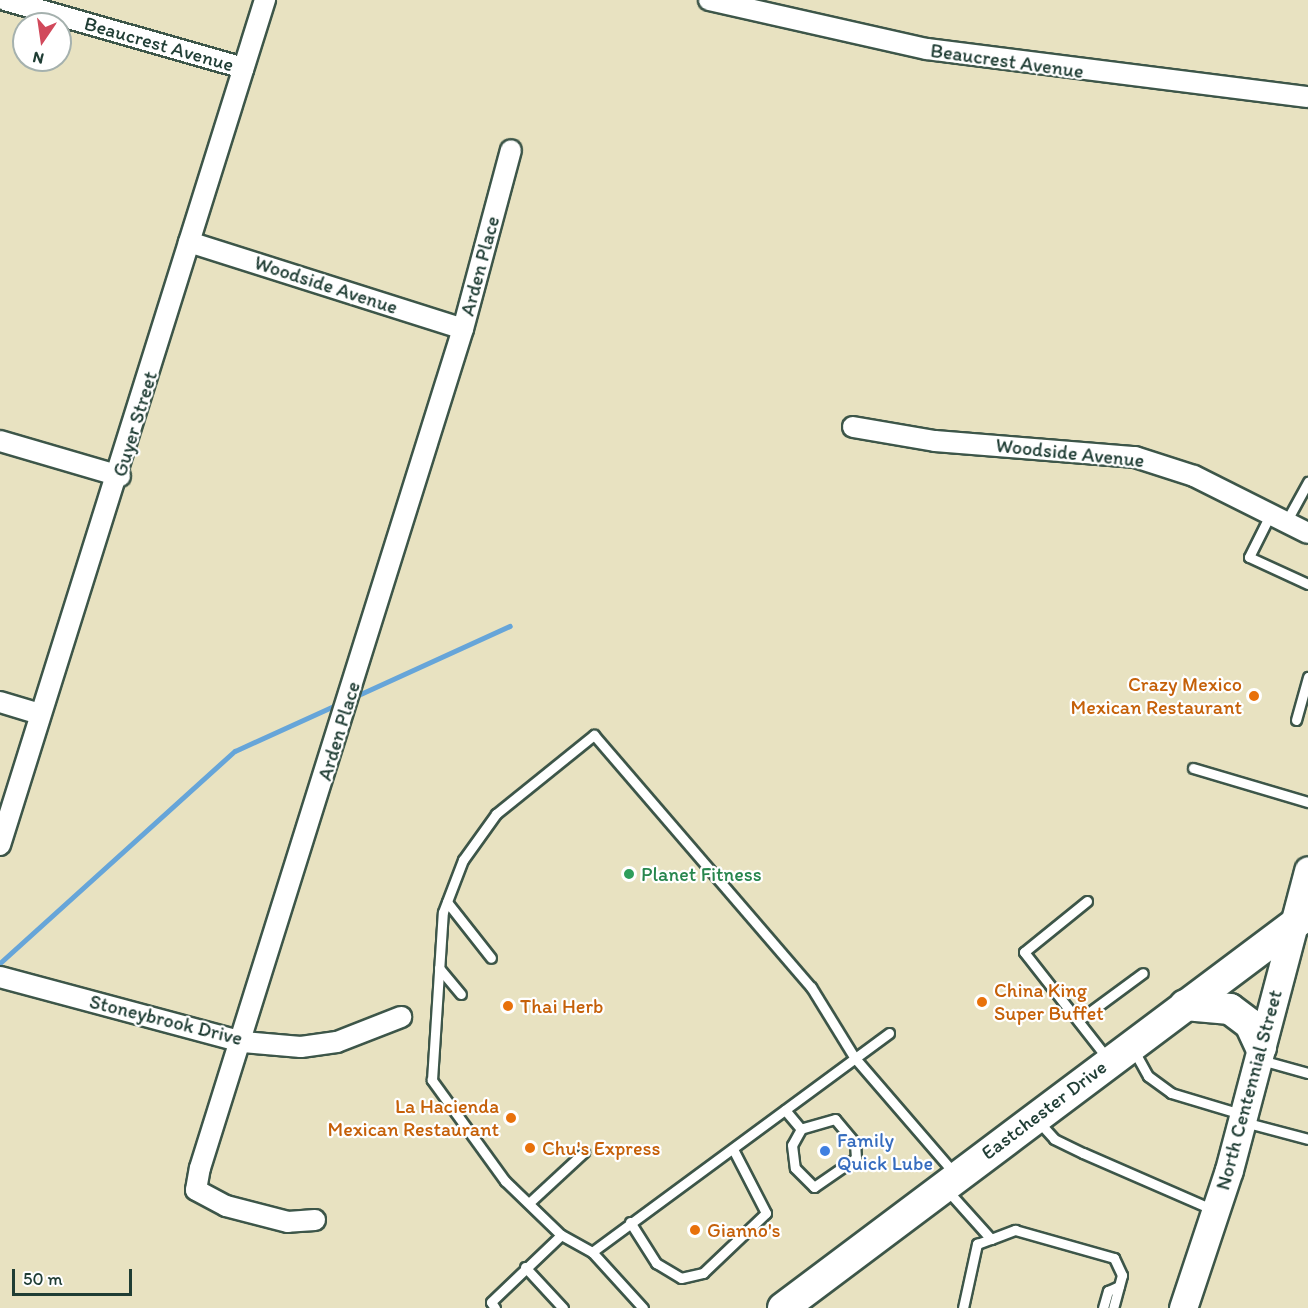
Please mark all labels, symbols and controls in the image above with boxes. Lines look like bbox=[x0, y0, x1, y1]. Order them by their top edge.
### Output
street label: Beaucrest Avenue bbox=[82, 11, 236, 77]
north arrow bbox=[12, 12, 72, 72]
street label: Beaucrest Avenue bbox=[929, 38, 1085, 84]
text: N bbox=[31, 48, 46, 69]
street label: Arden Place bbox=[455, 213, 505, 319]
street label: Woodside Avenue bbox=[251, 251, 401, 319]
street label: Guyer Street bbox=[108, 369, 162, 479]
street label: Woodside Avenue bbox=[995, 433, 1145, 473]
place label: Crazy Mexico Mexican Restaurant bbox=[1070, 672, 1242, 719]
street label: Arden Place bbox=[312, 678, 366, 784]
marker: Crazy Mexico Mexican Restaurant bbox=[1247, 689, 1261, 703]
place label: Planet Fitness bbox=[641, 862, 762, 886]
marker: Planet Fitness bbox=[622, 867, 636, 881]
place label: China King Super Buffet bbox=[994, 978, 1104, 1025]
street label: North Centennial Street bbox=[1211, 987, 1287, 1193]
street label: Stoneybrook Drive bbox=[87, 989, 245, 1051]
place label: Thai Herb bbox=[520, 994, 604, 1018]
marker: China King Super Buffet bbox=[975, 995, 989, 1009]
marker: Thai Herb bbox=[501, 999, 515, 1013]
street label: Eastchester Drive bbox=[976, 1055, 1112, 1165]
place label: La Hacienda Mexican Restaurant bbox=[327, 1094, 499, 1141]
marker: La Hacienda Mexican Restaurant bbox=[504, 1111, 518, 1125]
place label: Family Quick Lube bbox=[837, 1128, 933, 1175]
place label: Chu's Express bbox=[542, 1136, 660, 1160]
marker: Chu's Express bbox=[523, 1141, 537, 1155]
marker: Family Quick Lube bbox=[818, 1144, 832, 1158]
place label: Gianno's bbox=[707, 1218, 781, 1242]
marker: Gianno's bbox=[688, 1223, 702, 1237]
scale bar bbox=[15, 1257, 135, 1295]
text: 50 m bbox=[23, 1268, 63, 1290]

